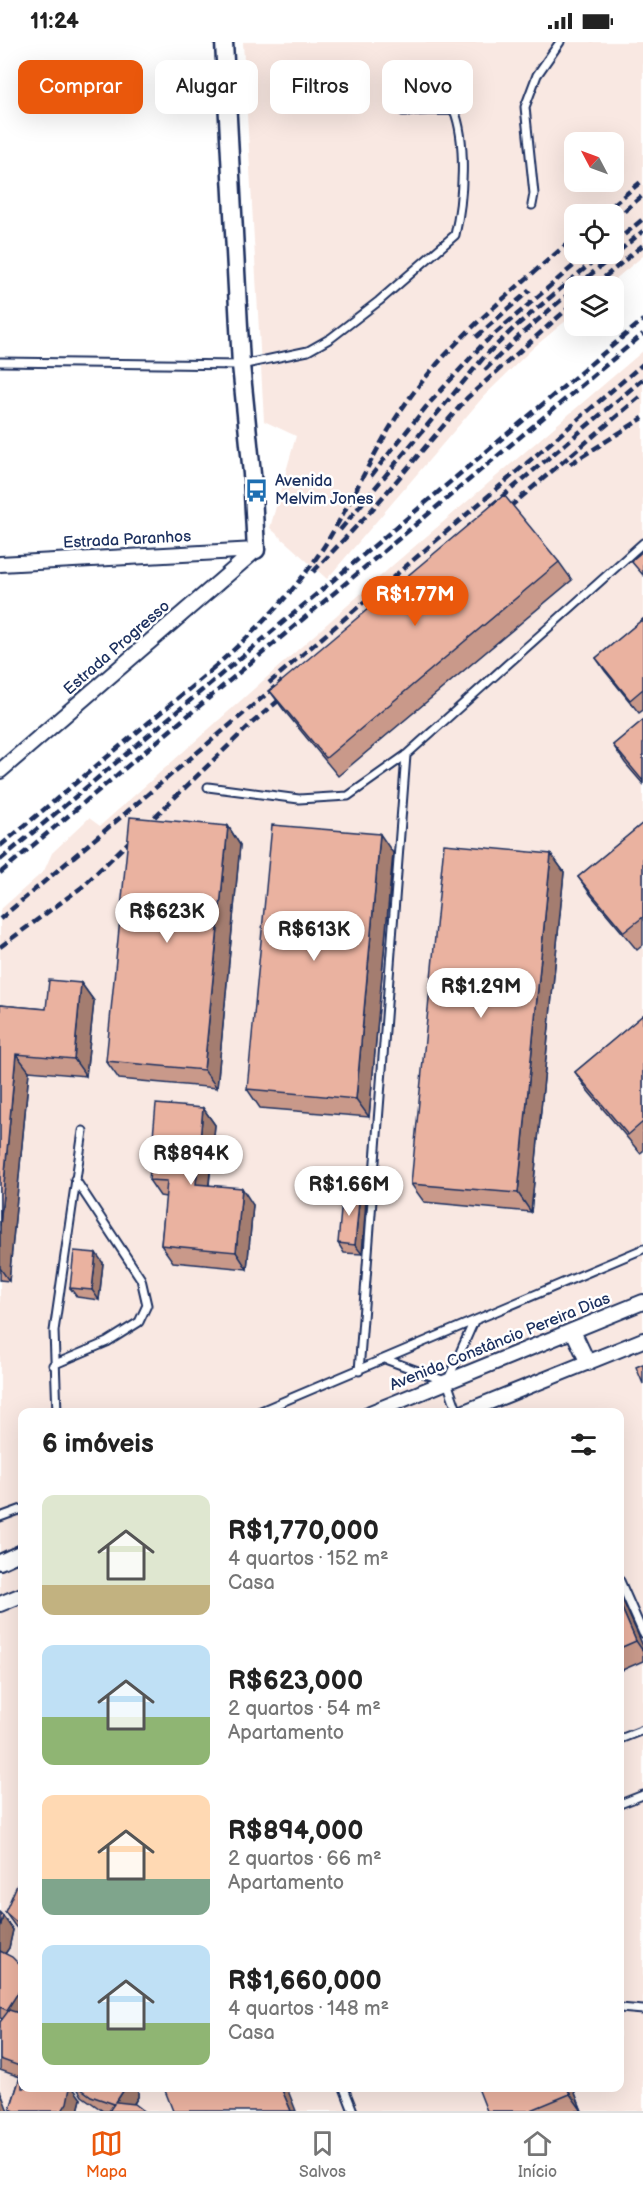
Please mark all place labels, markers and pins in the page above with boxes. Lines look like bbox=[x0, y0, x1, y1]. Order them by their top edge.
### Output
place label: Avenida Melvim Jones bbox=[275, 472, 374, 509]
bus stop icon: Avenida Melvim Jones bbox=[244, 477, 270, 503]
pin: R$1.77M bbox=[360, 576, 470, 627]
pin: R$623K bbox=[118, 893, 216, 944]
pin: R$613K bbox=[265, 911, 363, 962]
pin: R$1.29M bbox=[426, 968, 536, 1019]
pin: R$894K bbox=[142, 1135, 240, 1186]
pin: R$1.66M bbox=[294, 1166, 404, 1217]

